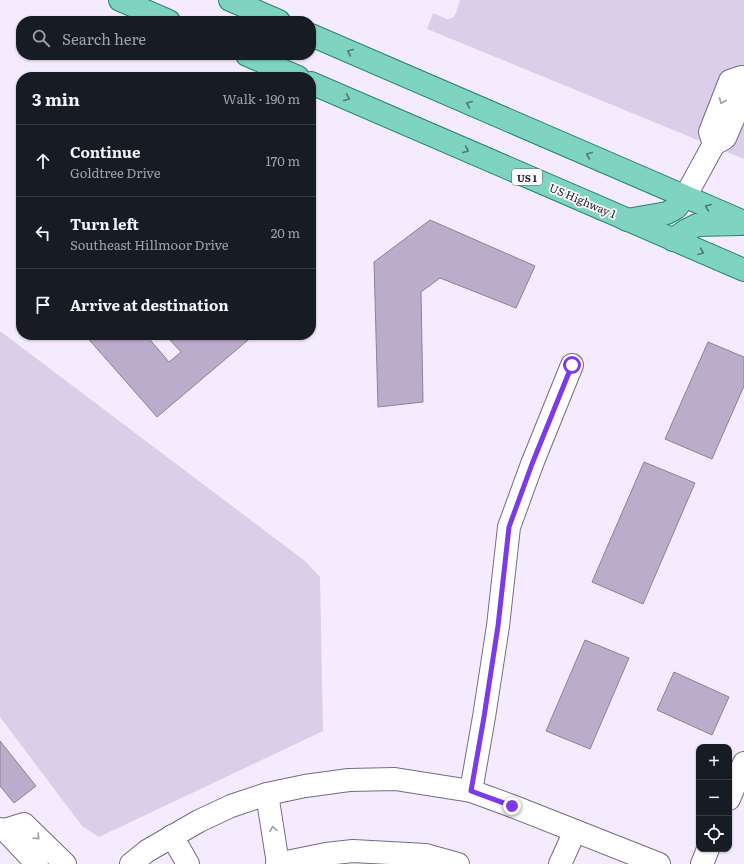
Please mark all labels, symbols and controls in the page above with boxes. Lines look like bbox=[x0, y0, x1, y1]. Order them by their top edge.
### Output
search box bbox=[16, 16, 316, 60]
icon: search bbox=[30, 27, 52, 49]
text: Search here bbox=[62, 27, 146, 50]
one-way arrow bbox=[347, 49, 355, 57]
text: 3 min bbox=[32, 86, 80, 111]
text: Walk · 190 m bbox=[222, 89, 300, 108]
one-way arrow bbox=[342, 93, 350, 101]
one-way arrow bbox=[719, 98, 727, 105]
one-way arrow bbox=[466, 100, 473, 108]
text: Continue bbox=[70, 140, 140, 163]
one-way arrow bbox=[462, 145, 469, 153]
icon: ahead bbox=[32, 150, 54, 172]
text: 170 m bbox=[266, 151, 300, 170]
one-way arrow bbox=[585, 152, 593, 160]
text: Goldtree Drive bbox=[70, 163, 160, 182]
road number: US 1 bbox=[512, 169, 542, 185]
street label: US Highway 1 bbox=[547, 179, 619, 221]
one-way arrow bbox=[705, 203, 712, 211]
text: Turn left bbox=[70, 212, 139, 235]
icon: left bbox=[32, 222, 54, 244]
text: 20 m bbox=[271, 223, 300, 242]
text: Southeast Hillmoor Drive bbox=[70, 235, 229, 254]
one-way arrow bbox=[696, 247, 704, 255]
text: Arrive at destination bbox=[70, 293, 229, 316]
icon: arrive bbox=[32, 294, 54, 316]
route start bbox=[563, 356, 581, 374]
map controls bbox=[696, 744, 732, 852]
button: + bbox=[696, 744, 732, 780]
button: − bbox=[696, 780, 732, 816]
route end bbox=[503, 797, 521, 815]
button: locate bbox=[696, 816, 732, 852]
one-way arrow bbox=[269, 826, 278, 832]
one-way arrow bbox=[32, 832, 40, 840]

